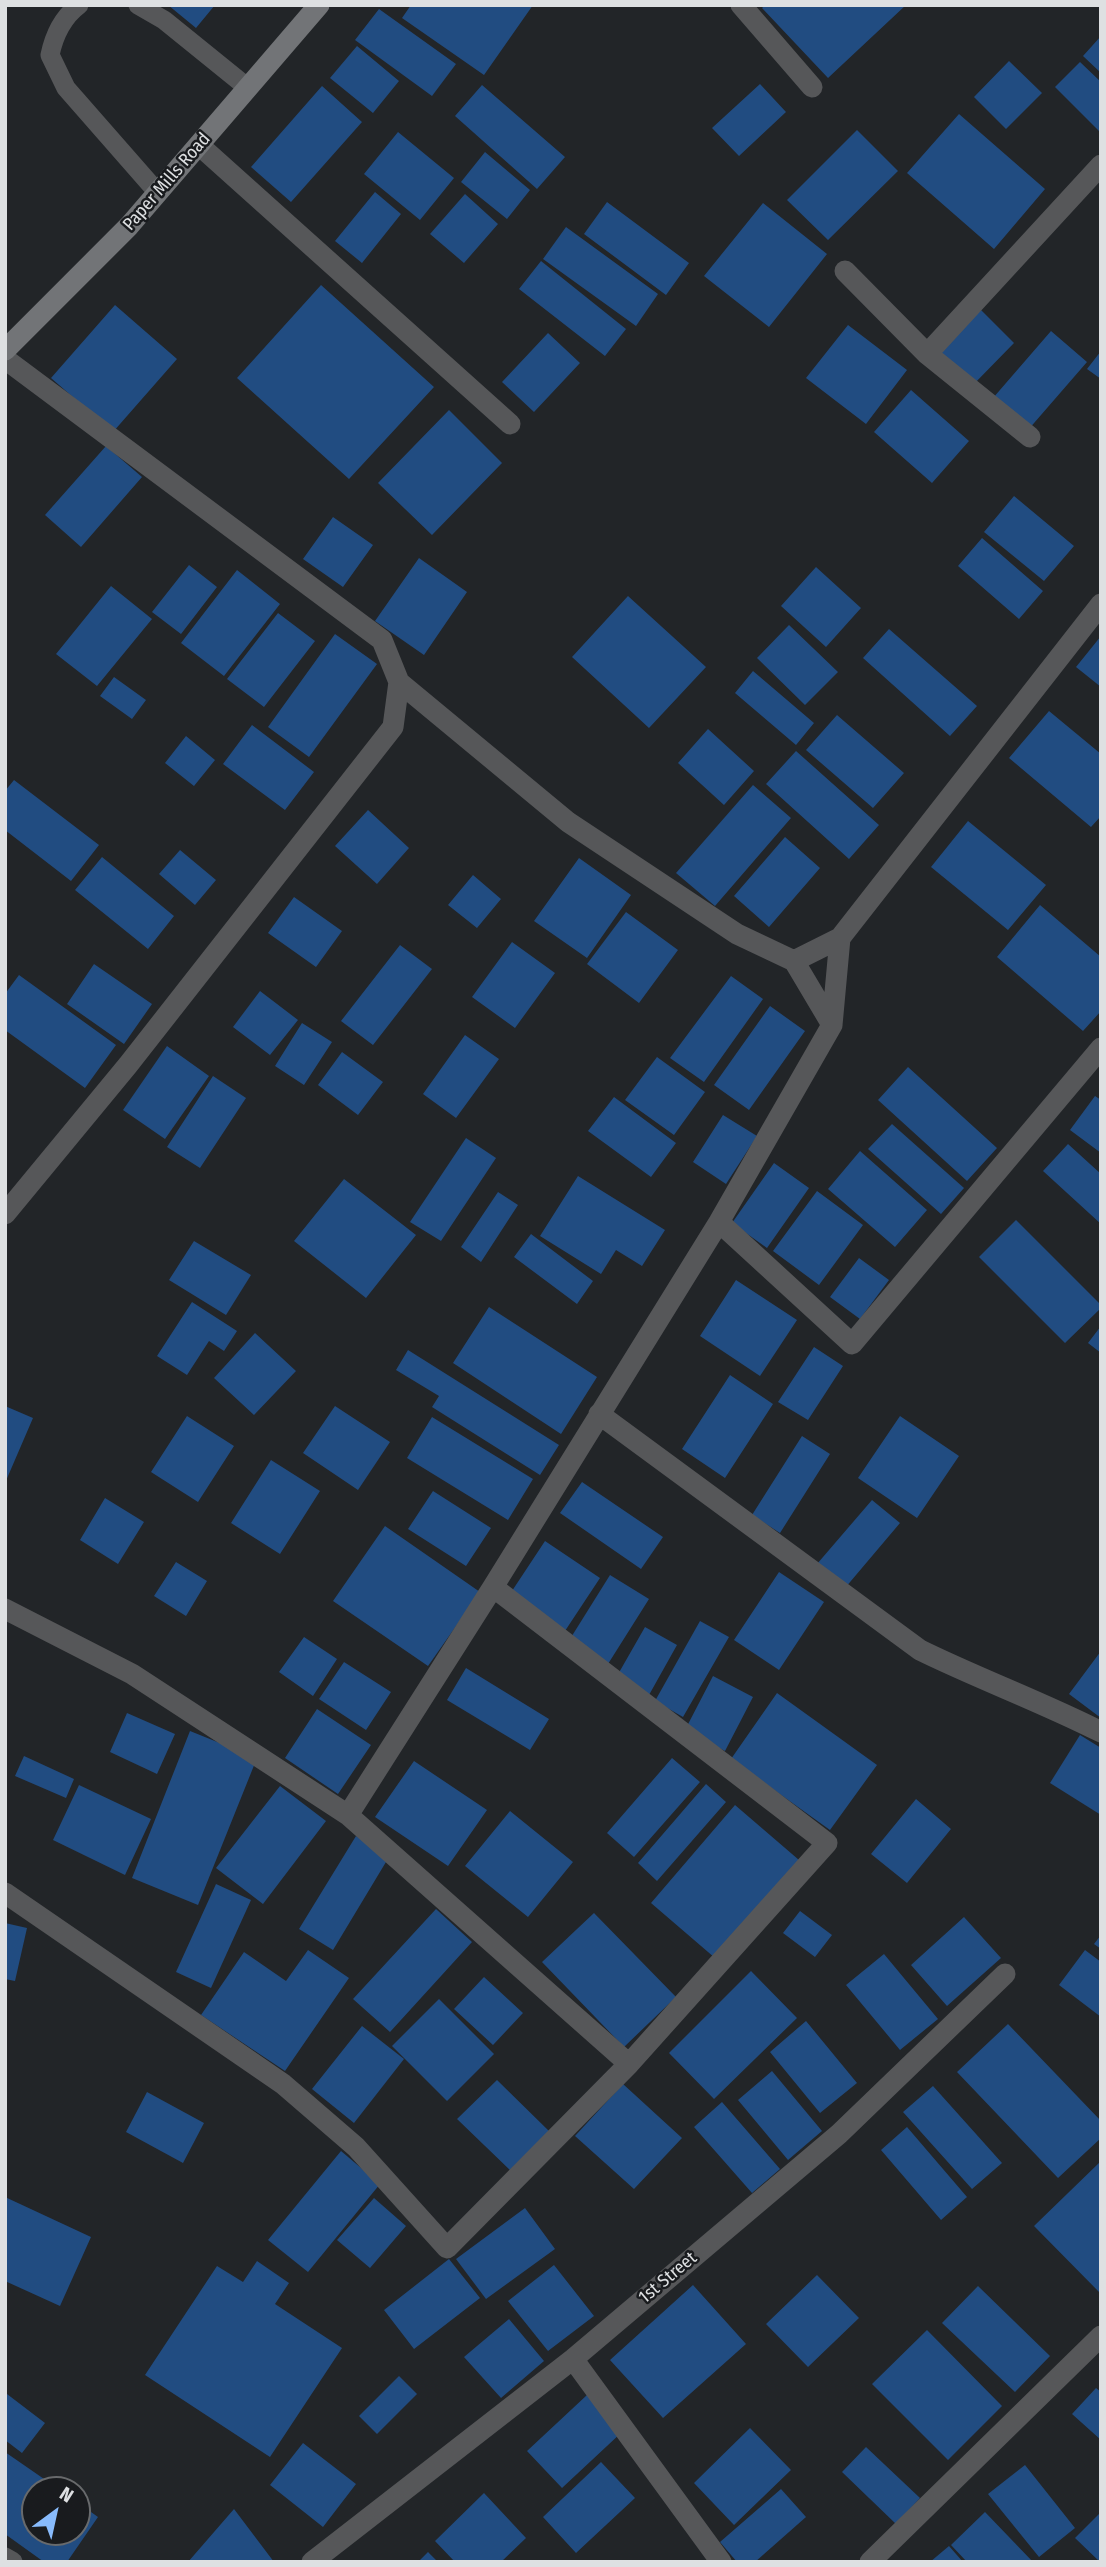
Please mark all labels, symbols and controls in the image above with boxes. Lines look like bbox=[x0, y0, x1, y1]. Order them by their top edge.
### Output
street label: Paper Mills Road bbox=[119, 129, 215, 235]
street label: 1st Street bbox=[635, 2248, 701, 2308]
north arrow bbox=[21, 2476, 91, 2546]
text: N bbox=[56, 2482, 78, 2507]

